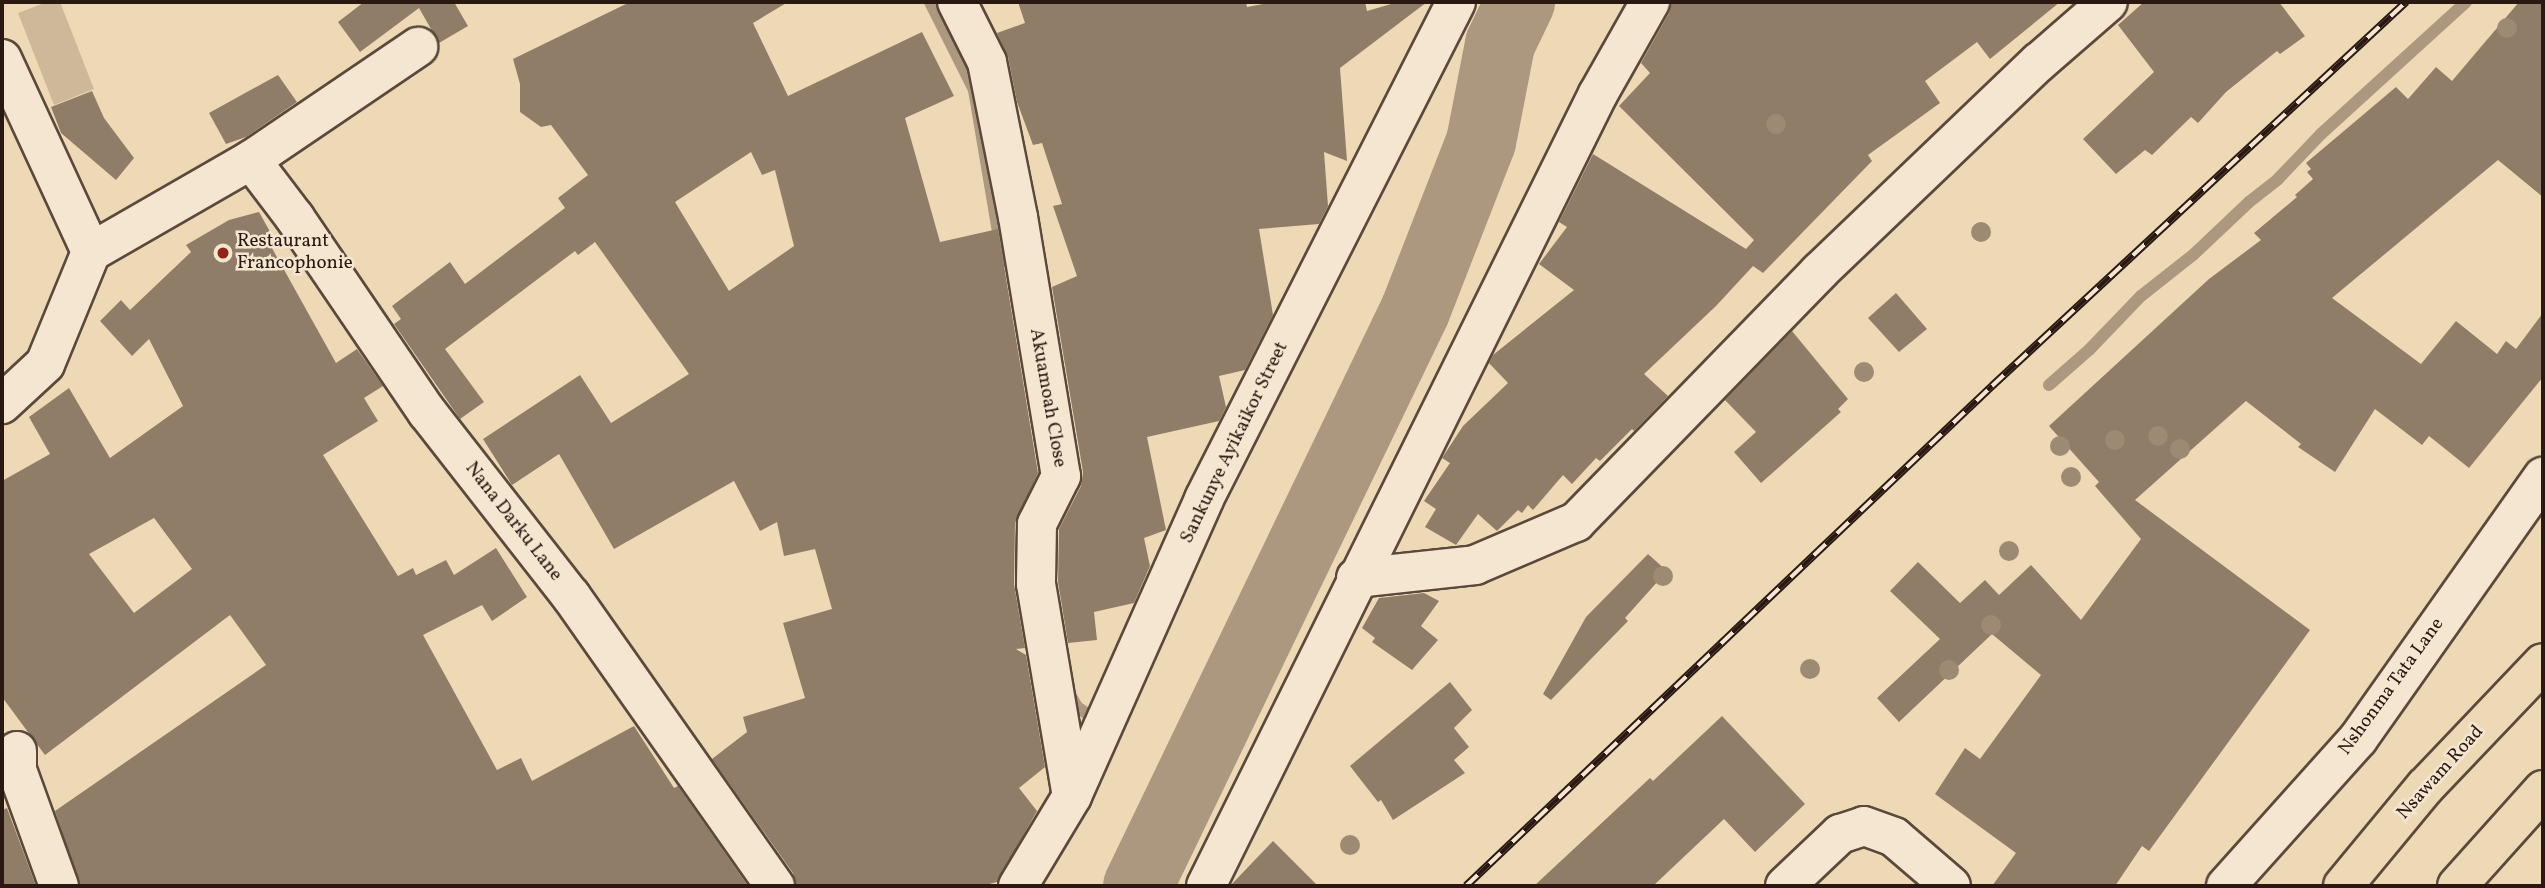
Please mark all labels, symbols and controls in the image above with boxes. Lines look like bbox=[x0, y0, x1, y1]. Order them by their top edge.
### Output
place label: Restaurant Francophonie bbox=[237, 231, 353, 275]
marker: Restaurant Francophonie bbox=[215, 245, 231, 261]
street label: Akuamoah Close bbox=[1024, 327, 1070, 469]
street label: Sankunye Ayikaikor Street bbox=[1176, 339, 1294, 547]
street label: Nana Darku Lane bbox=[459, 458, 567, 586]
street label: Nshonma Tata Lane bbox=[2334, 614, 2450, 760]
street label: Nsawam Road bbox=[2393, 721, 2489, 825]

